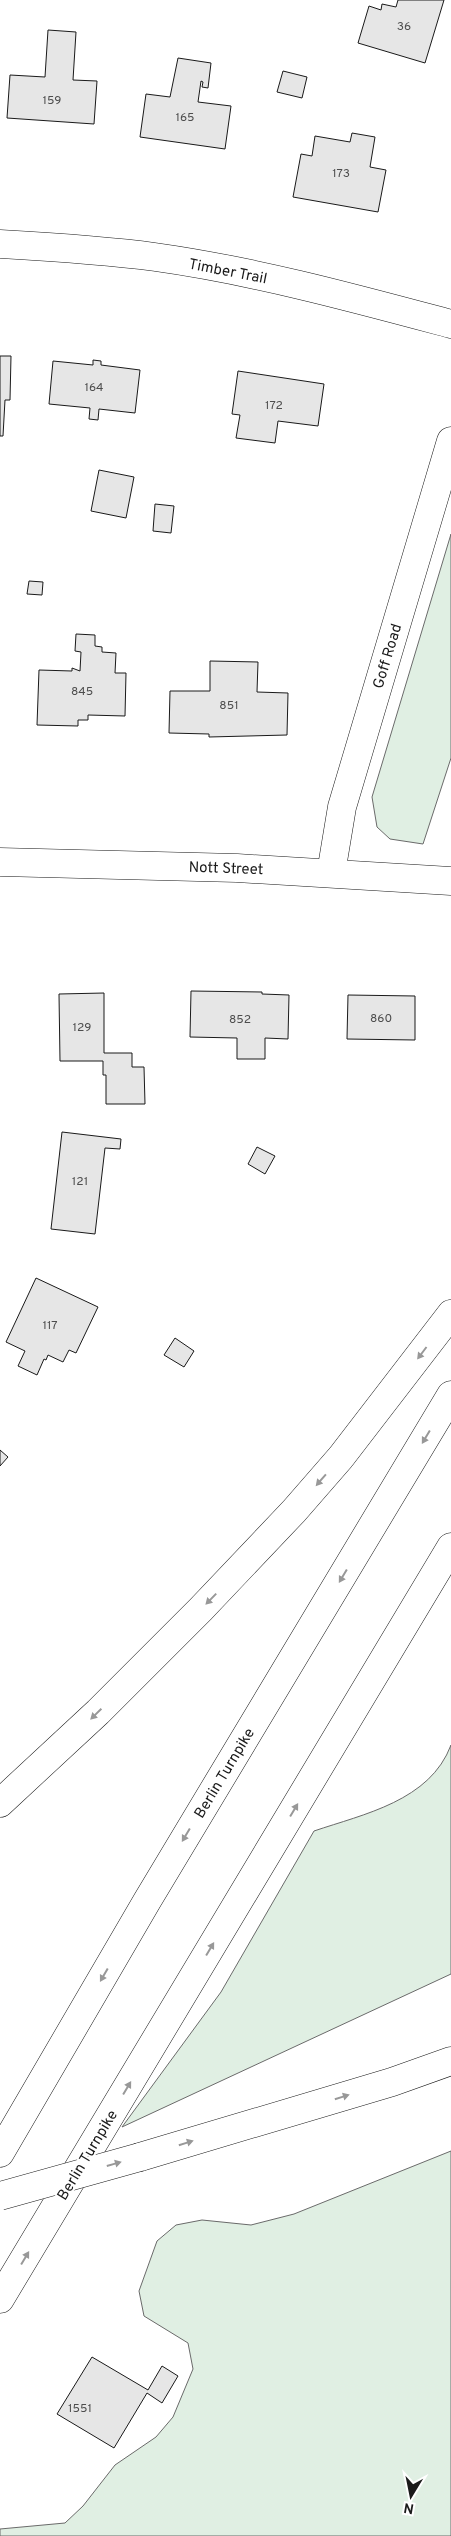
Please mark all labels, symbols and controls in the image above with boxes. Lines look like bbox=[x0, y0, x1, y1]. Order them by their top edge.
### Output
house number: 36 bbox=[397, 19, 411, 35]
house number: 159 bbox=[43, 93, 61, 109]
house number: 165 bbox=[175, 110, 195, 126]
house number: 173 bbox=[332, 166, 350, 182]
street label: Timber Trail bbox=[187, 256, 269, 289]
house number: 164 bbox=[84, 380, 104, 396]
house number: 172 bbox=[265, 398, 283, 414]
street label: Goff Road bbox=[370, 622, 407, 691]
house number: 845 bbox=[71, 684, 93, 700]
house number: 851 bbox=[219, 698, 239, 714]
street label: Nott Street bbox=[188, 859, 264, 880]
house number: 860 bbox=[370, 1011, 392, 1027]
house number: 852 bbox=[229, 1012, 251, 1028]
house number: 129 bbox=[73, 1020, 91, 1036]
house number: 121 bbox=[72, 1174, 88, 1190]
house number: 117 bbox=[42, 1318, 58, 1334]
one-way arrow bbox=[417, 1346, 427, 1360]
one-way arrow bbox=[422, 1430, 431, 1443]
one-way arrow bbox=[316, 1474, 327, 1486]
one-way arrow bbox=[338, 1570, 347, 1583]
one-way arrow bbox=[205, 1593, 217, 1605]
one-way arrow bbox=[90, 1708, 102, 1720]
street label: Berlin Turnpike bbox=[191, 1725, 260, 1822]
one-way arrow bbox=[289, 1803, 298, 1816]
one-way arrow bbox=[182, 1828, 191, 1841]
one-way arrow bbox=[206, 1942, 215, 1955]
one-way arrow bbox=[99, 1968, 108, 1981]
one-way arrow bbox=[122, 2082, 131, 2095]
one-way arrow bbox=[335, 2092, 350, 2100]
street label: Berlin Turnpike bbox=[54, 2107, 123, 2204]
one-way arrow bbox=[179, 2139, 194, 2147]
one-way arrow bbox=[107, 2160, 122, 2168]
one-way arrow bbox=[21, 2251, 30, 2264]
house number: 1551 bbox=[68, 2401, 92, 2417]
north arrow bbox=[386, 2471, 436, 2521]
text: N bbox=[403, 2498, 415, 2517]

